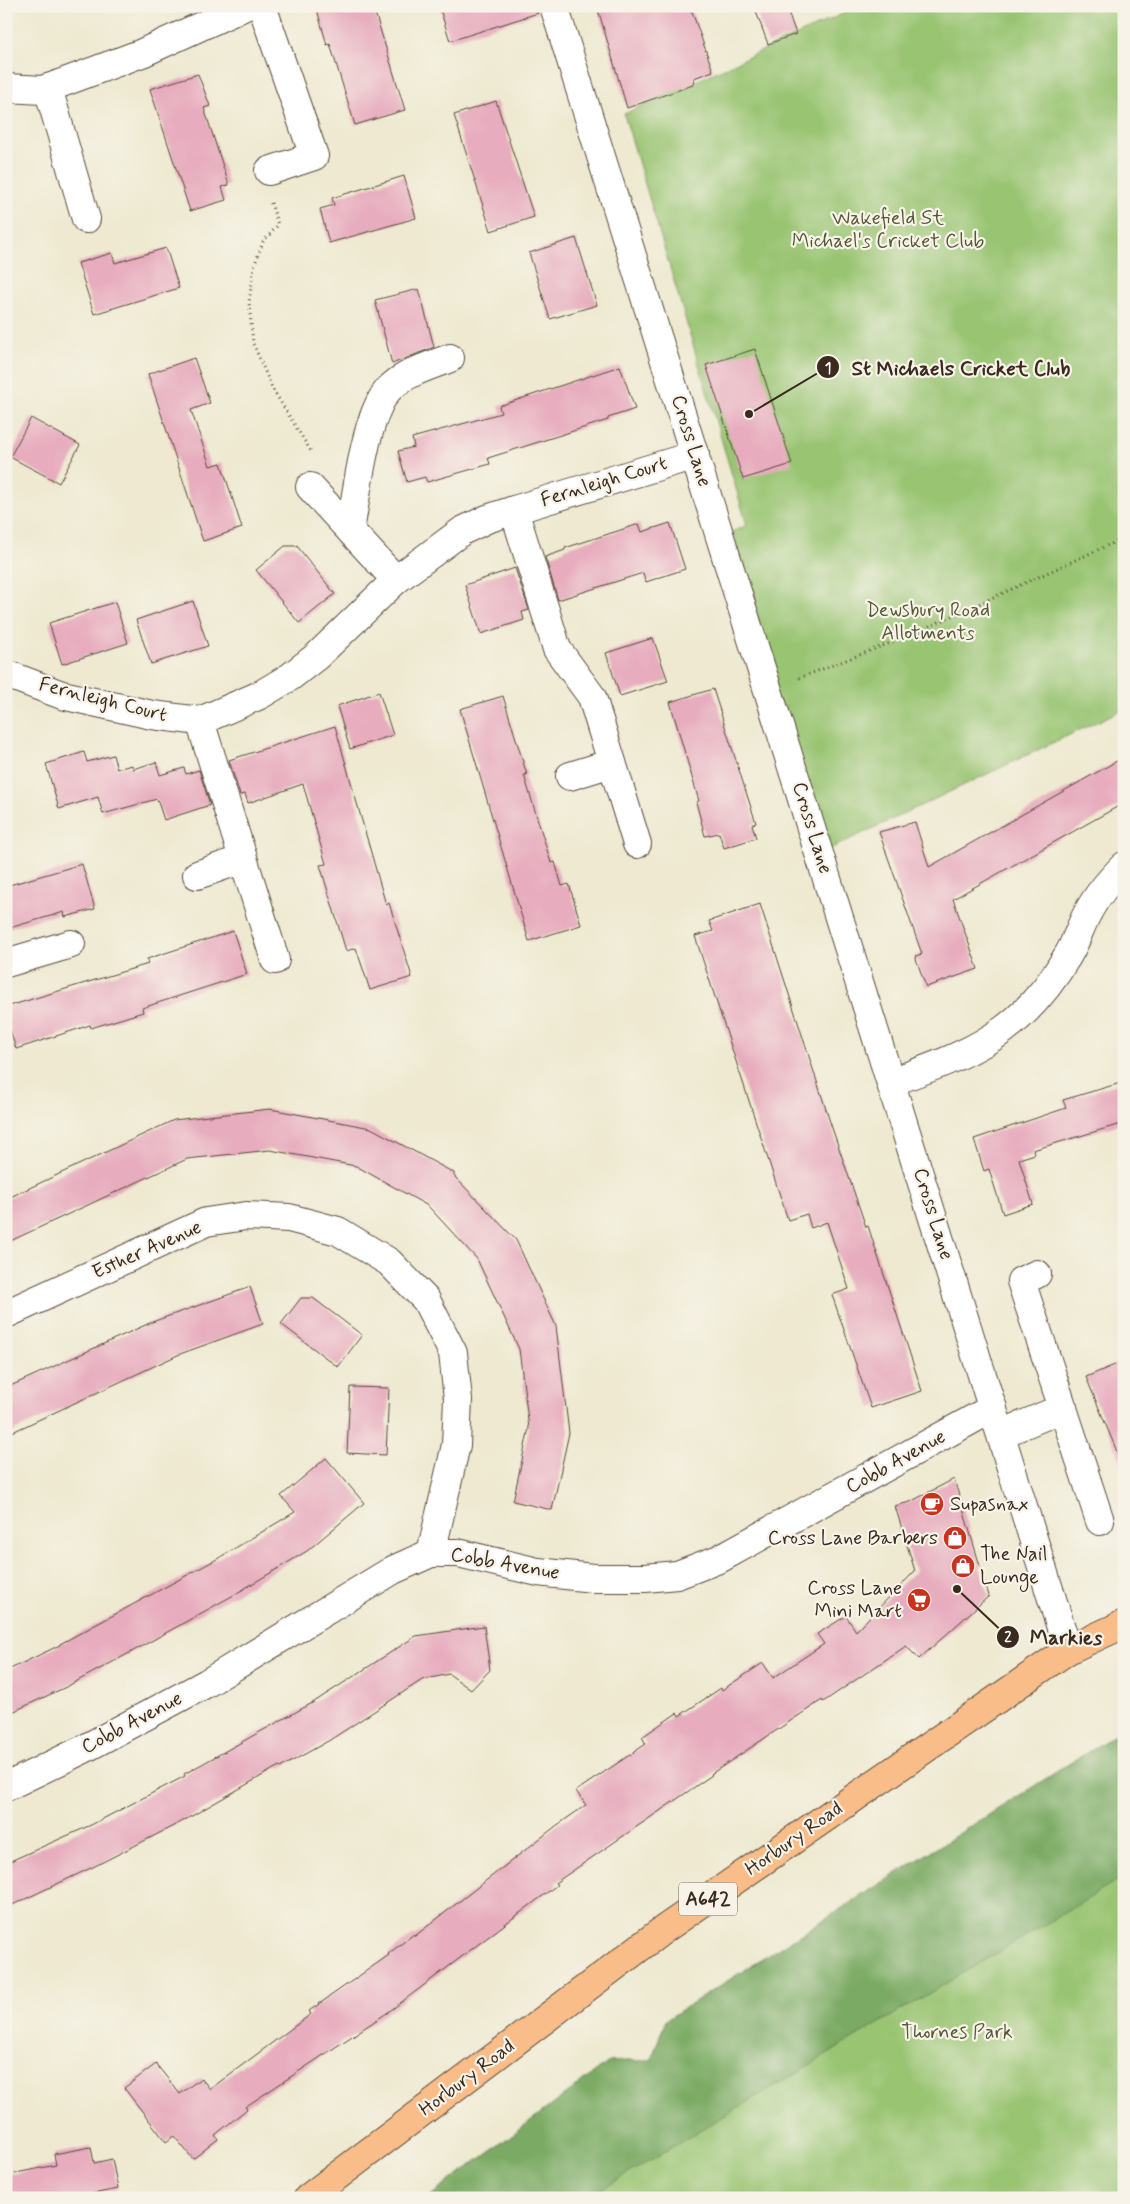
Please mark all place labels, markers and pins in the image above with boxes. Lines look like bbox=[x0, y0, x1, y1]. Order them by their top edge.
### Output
callout: St Michaels Cricket Club bbox=[816, 349, 1082, 385]
cafe icon: Supasnax bbox=[919, 1491, 945, 1517]
place label: Supasnax bbox=[950, 1491, 1028, 1518]
place label: Cross Lane Barbers bbox=[768, 1525, 938, 1552]
shop icon: Cross Lane Barbers bbox=[942, 1525, 968, 1551]
place label: The Nail Lounge bbox=[980, 1541, 1047, 1592]
shop icon: The Nail Lounge bbox=[950, 1553, 976, 1579]
place label: Cross Lane Mini Mart bbox=[807, 1575, 902, 1625]
supermarket icon: Cross Lane Mini Mart bbox=[906, 1587, 932, 1613]
callout: Markies bbox=[995, 1619, 1113, 1655]

